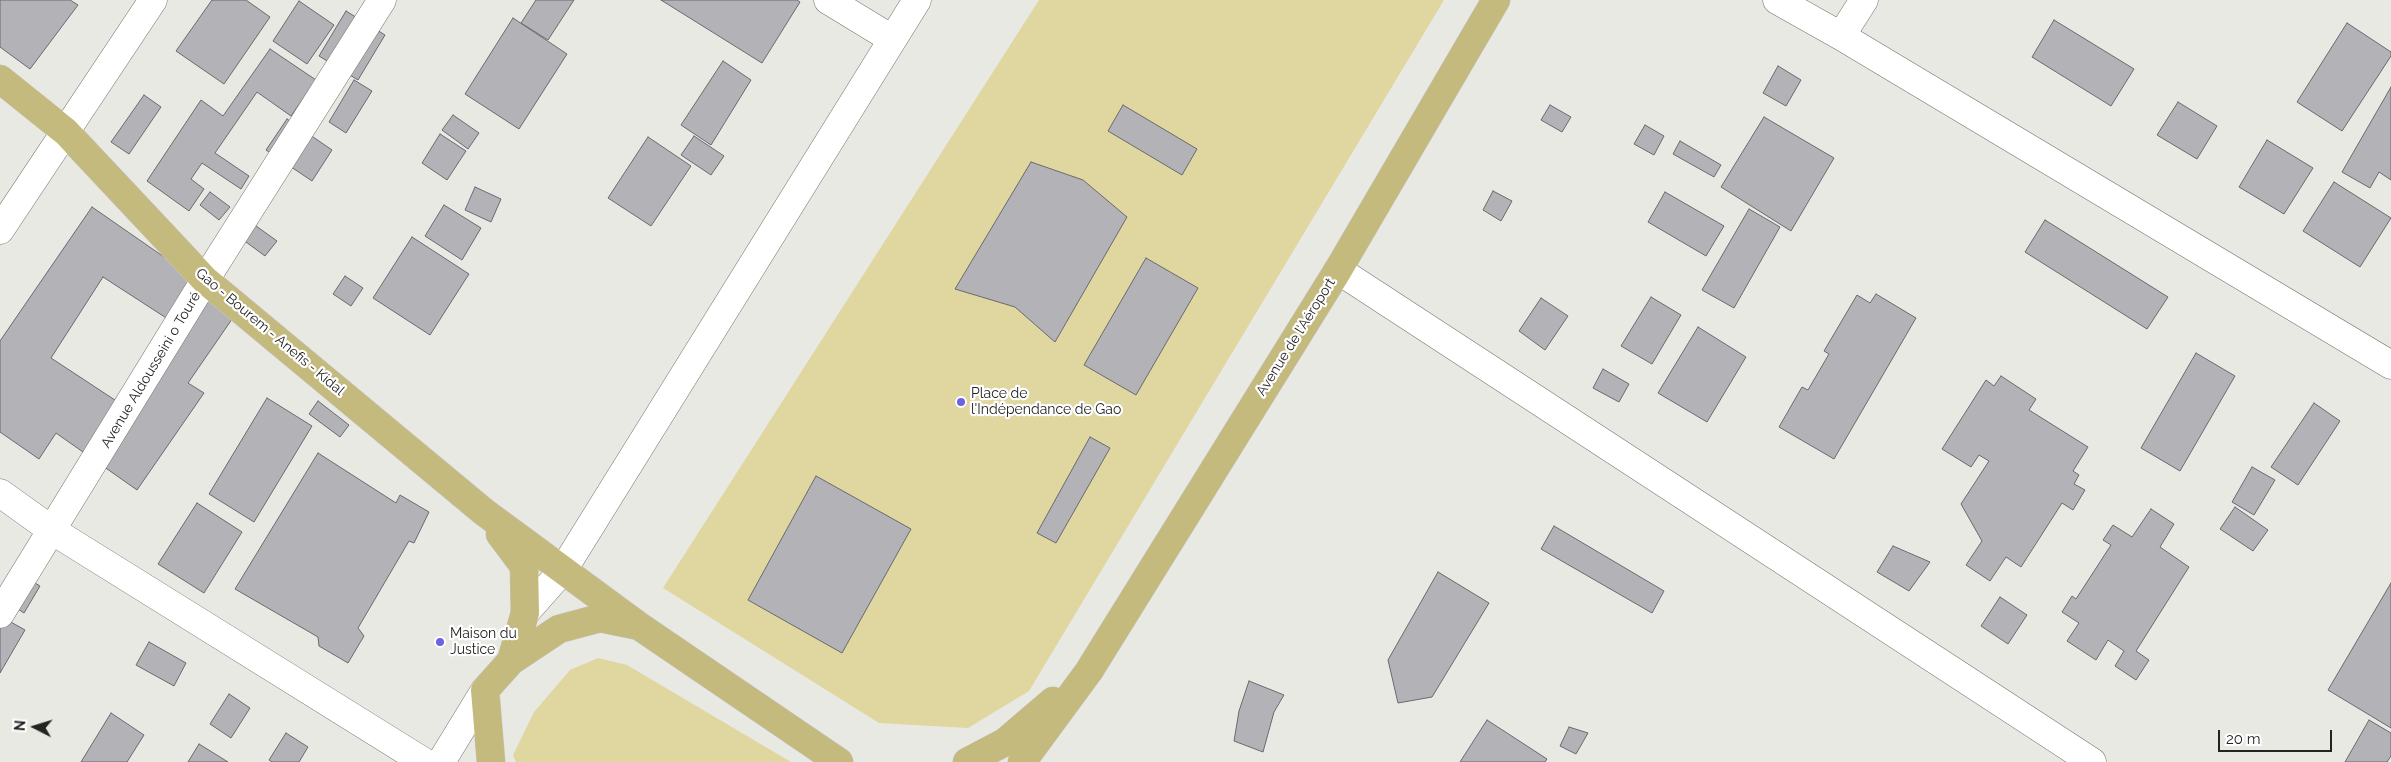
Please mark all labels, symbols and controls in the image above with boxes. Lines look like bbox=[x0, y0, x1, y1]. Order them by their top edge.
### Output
street label: Gao - Bourem - Anefis - Kidal bbox=[192, 265, 348, 399]
street label: Avenue de l'Aéroport bbox=[1253, 275, 1339, 399]
street label: Avenue Aldousseini o Touré bbox=[98, 289, 204, 451]
place label: Place de l'Indépendance de Gao bbox=[971, 386, 1121, 418]
marker: Place de l'Indépendance de Gao bbox=[955, 396, 967, 408]
place label: Maison du Justice bbox=[450, 626, 517, 658]
marker: Maison du Justice bbox=[434, 636, 446, 648]
north arrow bbox=[10, 702, 60, 752]
text: N bbox=[12, 720, 28, 732]
scale bar bbox=[2221, 720, 2335, 752]
text: 20 m bbox=[2226, 730, 2261, 748]

